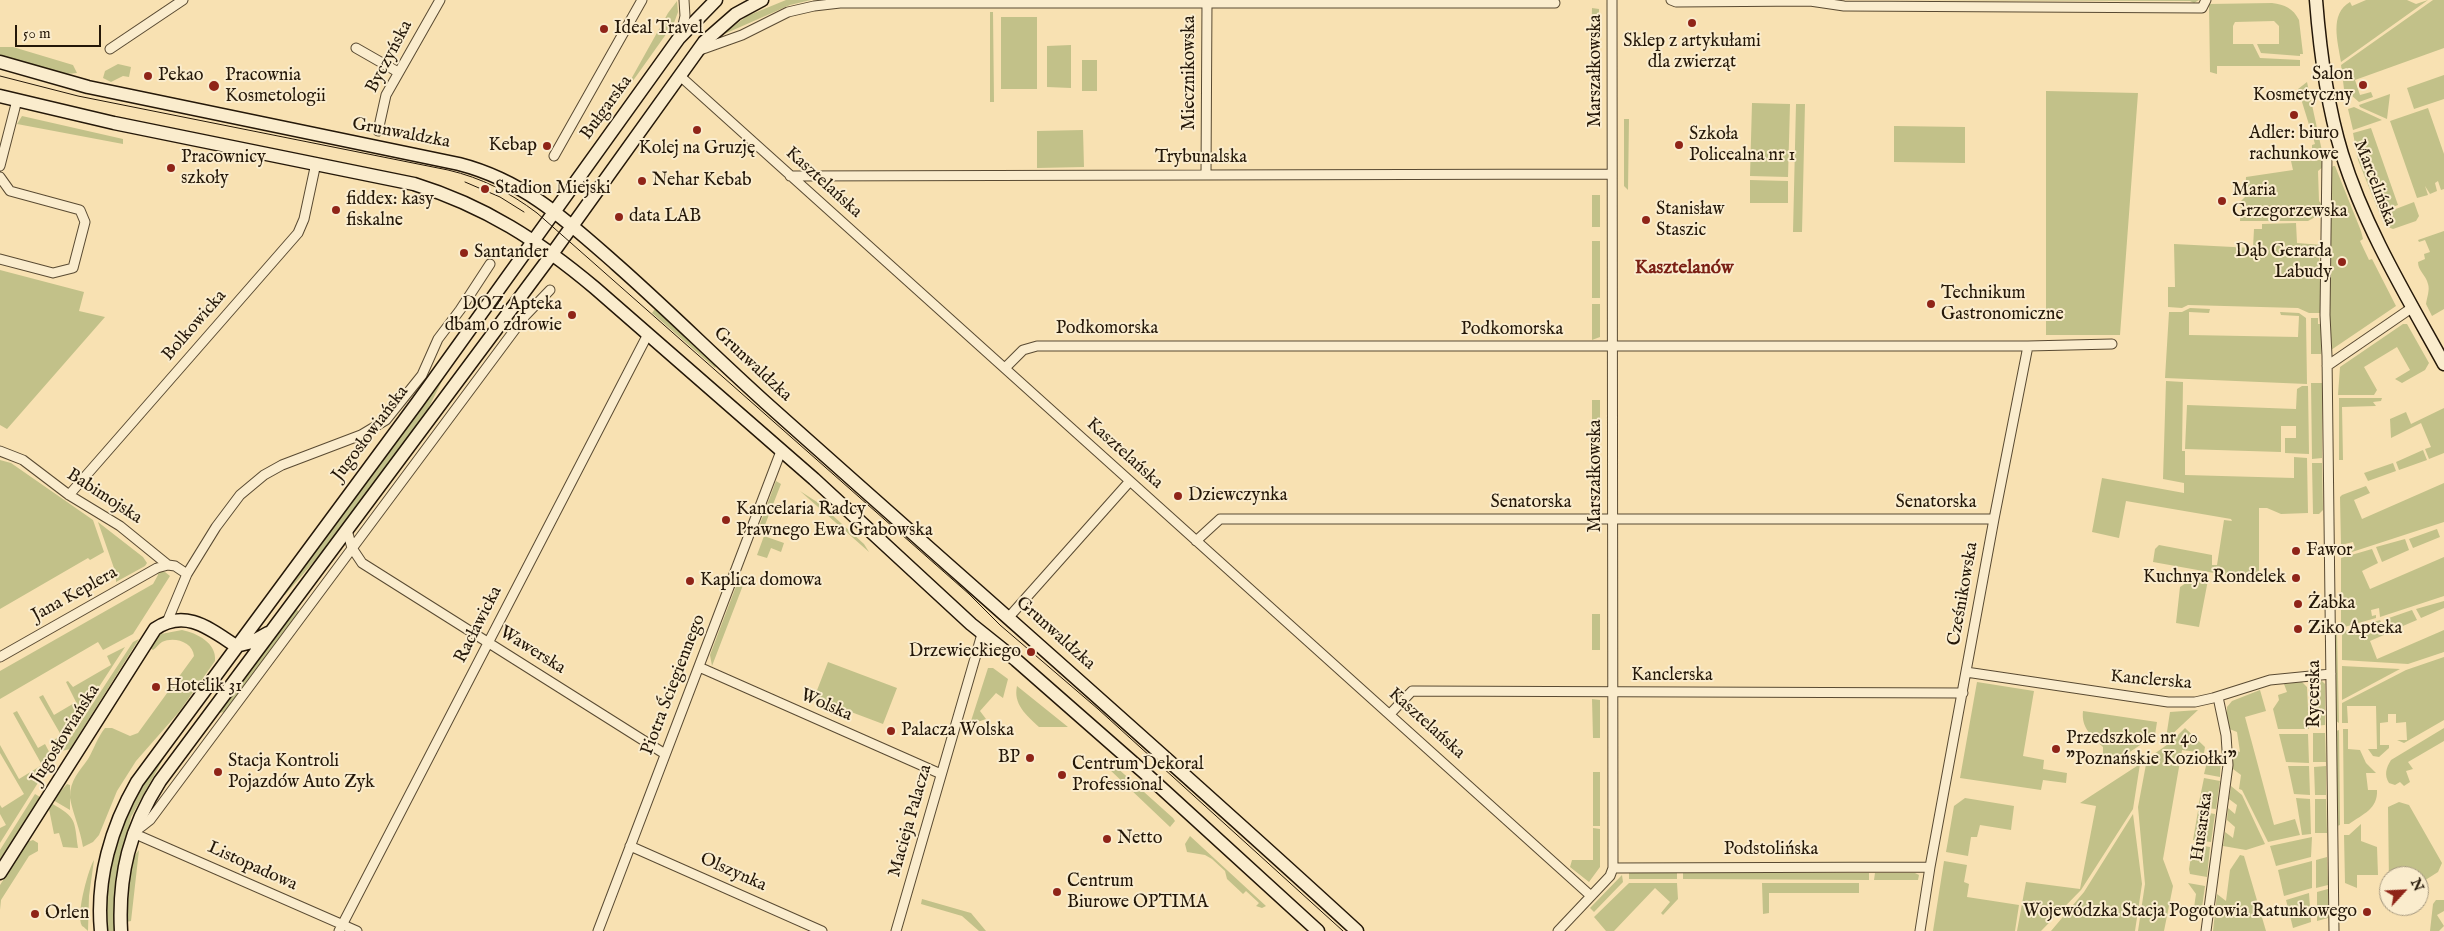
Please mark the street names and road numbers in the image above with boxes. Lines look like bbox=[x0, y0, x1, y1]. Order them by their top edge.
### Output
street label: Marszałkowska bbox=[1585, 14, 1607, 128]
street label: Miecznikowska bbox=[1179, 16, 1201, 130]
street label: Byczyńska bbox=[362, 17, 418, 97]
street label: Bułgarska bbox=[576, 72, 638, 144]
street label: Grunwaldzka bbox=[350, 114, 452, 154]
street label: Marcelińska bbox=[2348, 137, 2400, 229]
street label: Kasztelańska bbox=[780, 143, 866, 223]
street label: Trybunalska bbox=[1155, 147, 1247, 169]
street label: Bolkowicka bbox=[158, 286, 232, 366]
street label: Podkomorska bbox=[1056, 318, 1158, 340]
street label: Podkomorska bbox=[1461, 319, 1563, 341]
street label: Grunwaldzka bbox=[708, 323, 796, 407]
street label: Jugosłowiańska bbox=[328, 382, 414, 486]
street label: Kasztelańska bbox=[1081, 414, 1167, 494]
street label: Marszałkowska bbox=[1585, 419, 1607, 533]
street label: Babimojska bbox=[62, 465, 146, 529]
street label: Senatorska bbox=[1491, 492, 1571, 514]
street label: Senatorska bbox=[1896, 492, 1976, 514]
street label: Cześnikowska bbox=[1944, 541, 1984, 647]
street label: Jana Keplera bbox=[28, 563, 122, 627]
street label: Racławicka bbox=[450, 583, 508, 667]
street label: Grunwaldzka bbox=[1011, 593, 1099, 675]
street label: Piotra Ściegiennego bbox=[637, 612, 711, 758]
street label: Wawerska bbox=[495, 622, 569, 680]
street label: Rycerska bbox=[2304, 660, 2326, 728]
street label: Kanclerska bbox=[1631, 665, 1713, 687]
street label: Kanclerska bbox=[2109, 667, 2193, 695]
street label: Jugosłowiańska bbox=[27, 681, 105, 789]
street label: Kasztelańska bbox=[1383, 684, 1469, 764]
street label: Wolska bbox=[797, 685, 855, 727]
street label: Macieja Palacza bbox=[885, 762, 937, 880]
street label: Husarska bbox=[2188, 791, 2218, 863]
street label: Listopadowa bbox=[204, 838, 300, 896]
street label: Podstolińska bbox=[1724, 839, 1818, 861]
street label: Olszynka bbox=[696, 849, 770, 897]

